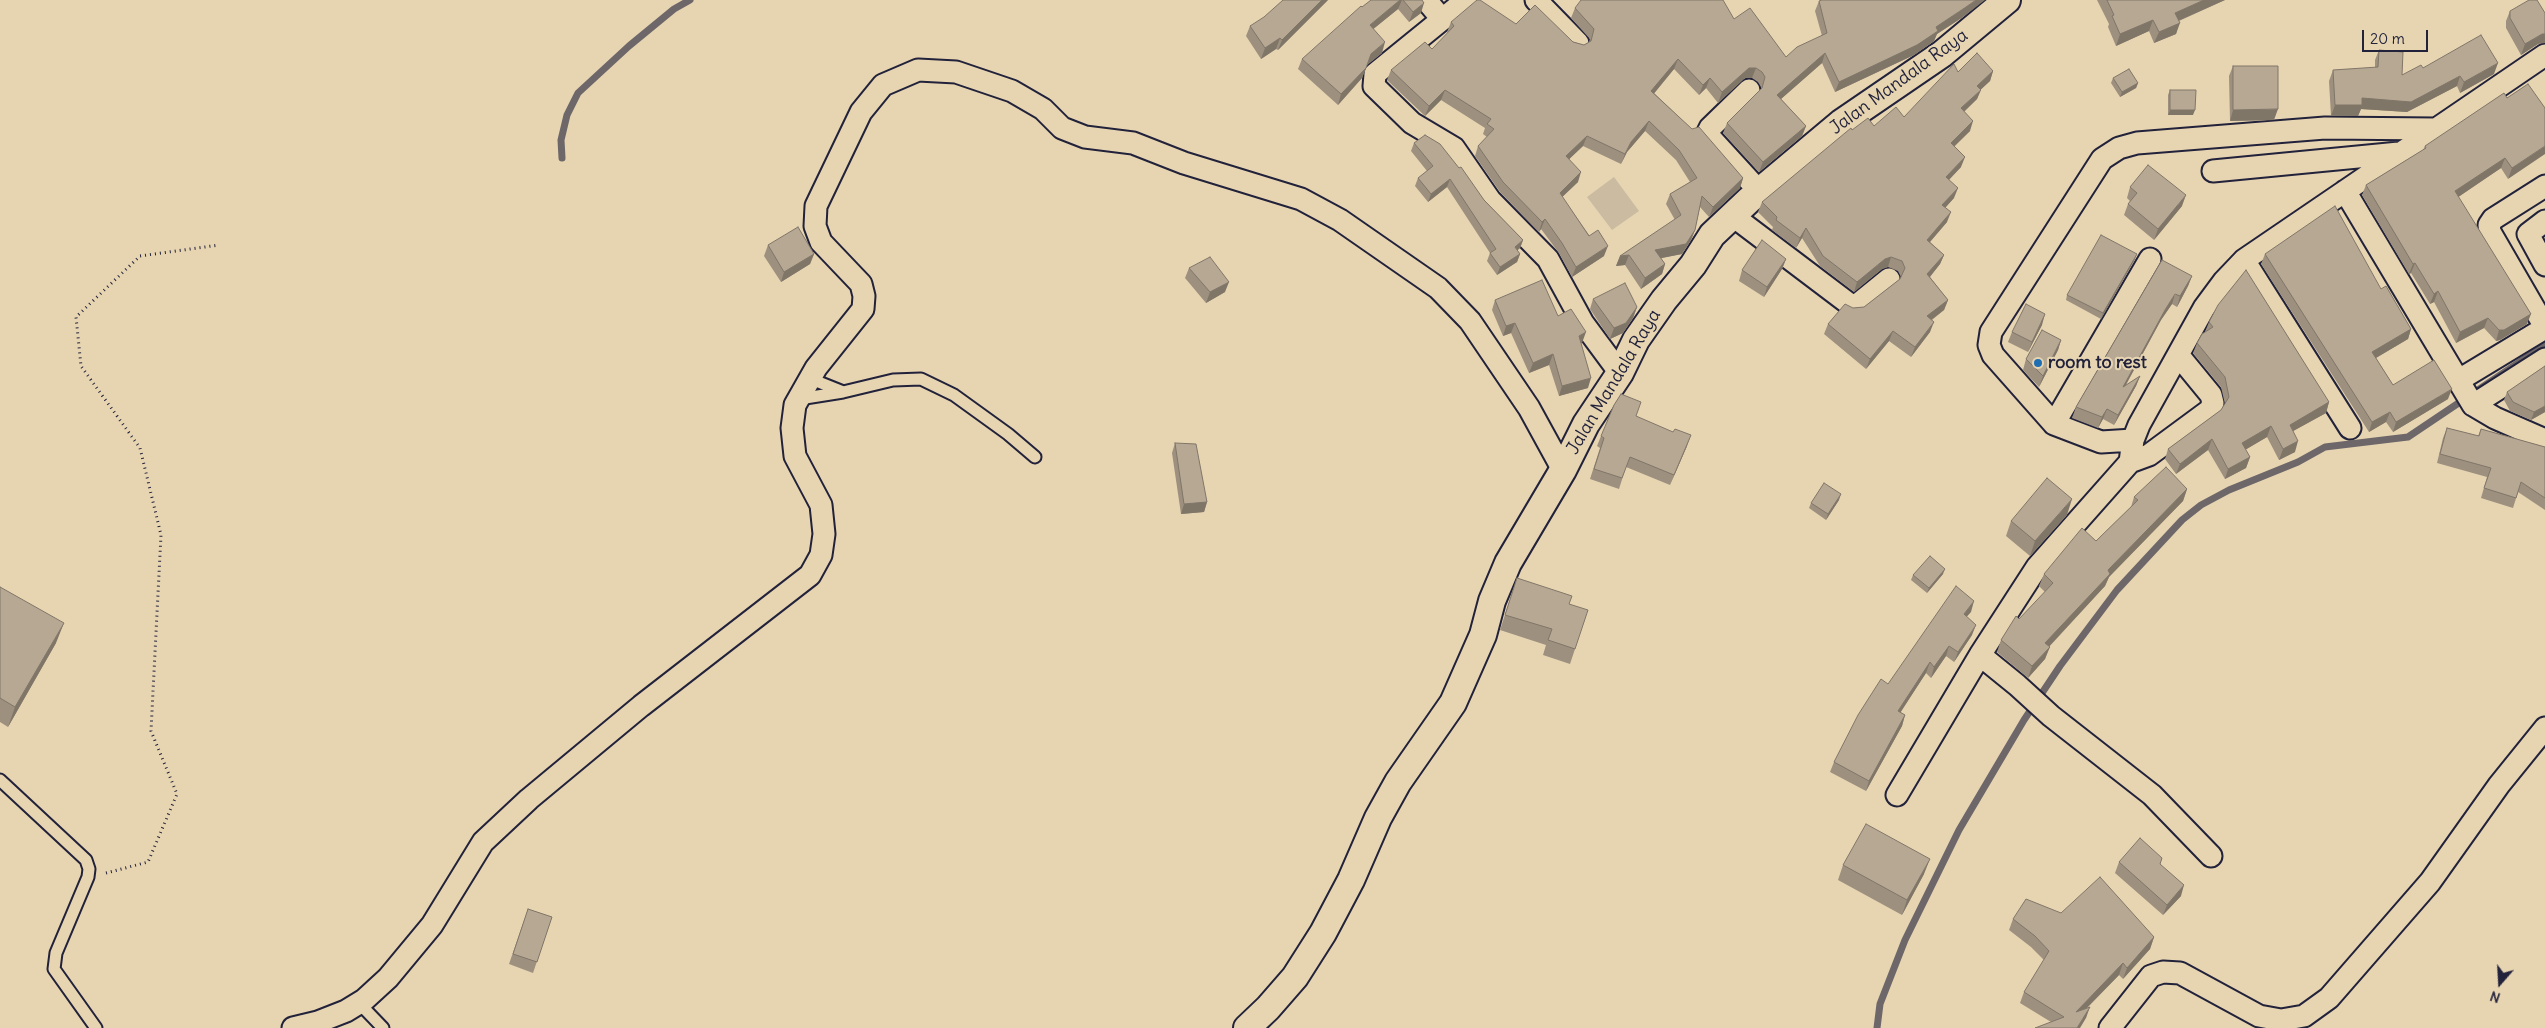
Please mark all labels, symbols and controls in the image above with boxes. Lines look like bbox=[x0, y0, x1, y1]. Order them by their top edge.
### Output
scale bar bbox=[2365, 20, 2431, 52]
street label: Jalan Mandala Raya bbox=[1826, 25, 1972, 139]
text: 20 m bbox=[2370, 29, 2405, 48]
street label: Jalan Mandala Raya bbox=[1562, 306, 1666, 458]
place label: room to rest bbox=[2048, 352, 2147, 374]
marker: room to rest bbox=[2032, 357, 2044, 369]
north arrow bbox=[2475, 958, 2525, 1008]
text: N bbox=[2488, 987, 2503, 1007]

